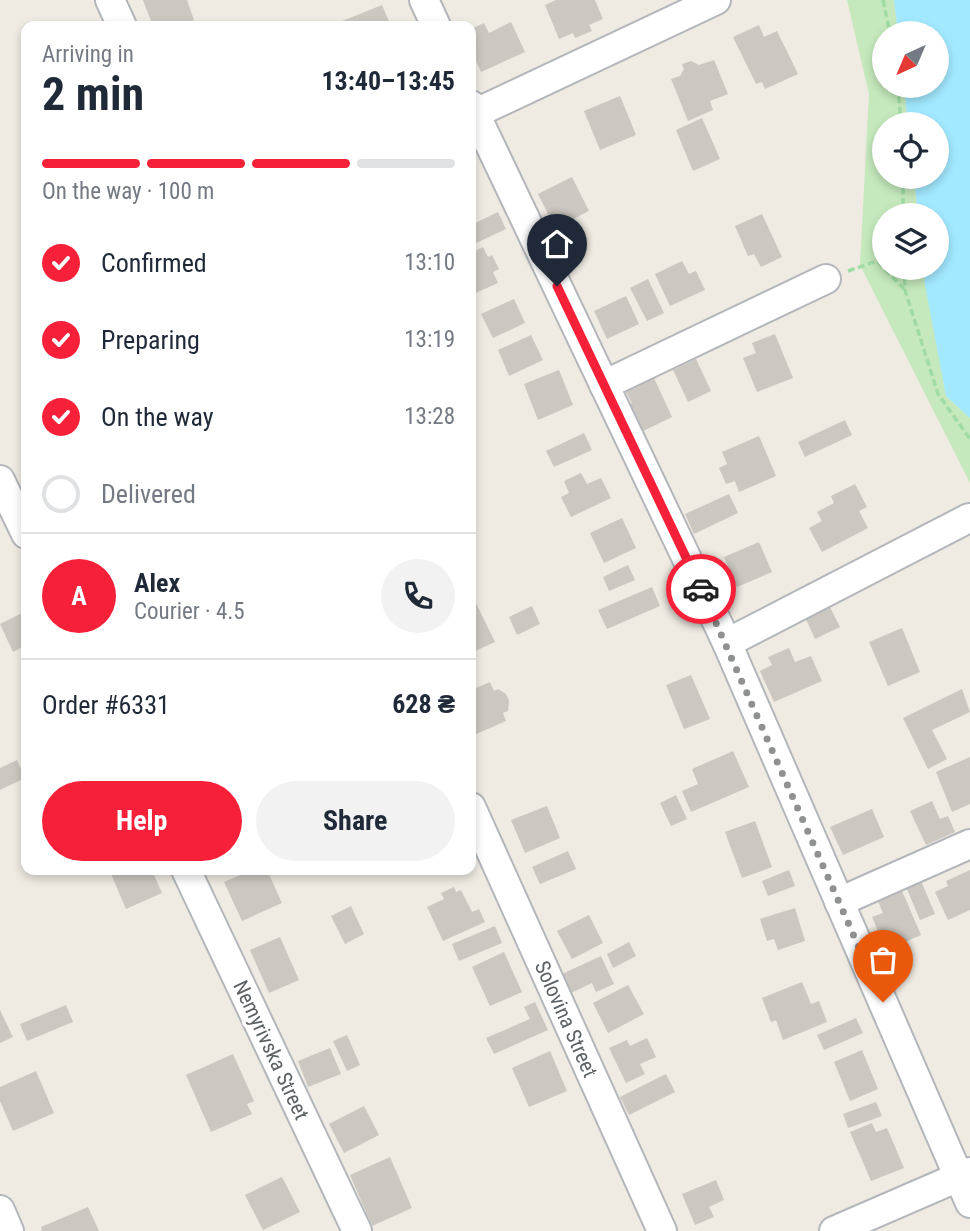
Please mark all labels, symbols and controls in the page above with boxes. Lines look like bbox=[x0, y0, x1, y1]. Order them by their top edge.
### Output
north arrow bbox=[872, 21, 948, 98]
map controls bbox=[872, 21, 949, 280]
text: Arriving in bbox=[42, 41, 134, 68]
text: 13:40–13:45 bbox=[321, 66, 455, 96]
text: 2 min bbox=[42, 67, 144, 121]
button: locate bbox=[872, 112, 949, 189]
text: On the way · 100 m bbox=[42, 178, 214, 205]
button: layers bbox=[872, 203, 949, 280]
pin bbox=[527, 214, 587, 286]
icon: home bbox=[538, 225, 576, 263]
icon: check bbox=[42, 244, 80, 282]
text: Confirmed bbox=[101, 248, 207, 278]
text: 13:10 bbox=[404, 249, 455, 276]
icon: check bbox=[42, 321, 80, 359]
text: Preparing bbox=[101, 325, 200, 355]
text: 13:19 bbox=[404, 326, 455, 353]
icon: check bbox=[42, 398, 80, 436]
text: On the way bbox=[101, 402, 214, 432]
text: 13:28 bbox=[404, 403, 455, 430]
text: Delivered bbox=[101, 479, 196, 509]
courier bbox=[666, 554, 736, 624]
button: phone bbox=[381, 559, 455, 633]
text: Alex bbox=[134, 568, 180, 598]
icon: car bbox=[682, 570, 720, 608]
text: A bbox=[71, 581, 87, 611]
text: Courier · 4.5 bbox=[134, 598, 245, 625]
text: 628 ₴ bbox=[392, 689, 455, 719]
text: Order #6331 bbox=[42, 690, 170, 720]
button: Help bbox=[42, 781, 242, 861]
button: Share bbox=[256, 781, 455, 861]
pin bbox=[853, 930, 913, 1002]
icon: bag bbox=[864, 941, 902, 979]
street label: Solovina Street bbox=[530, 957, 602, 1081]
street label: Nemyrivska Street bbox=[228, 977, 314, 1123]

